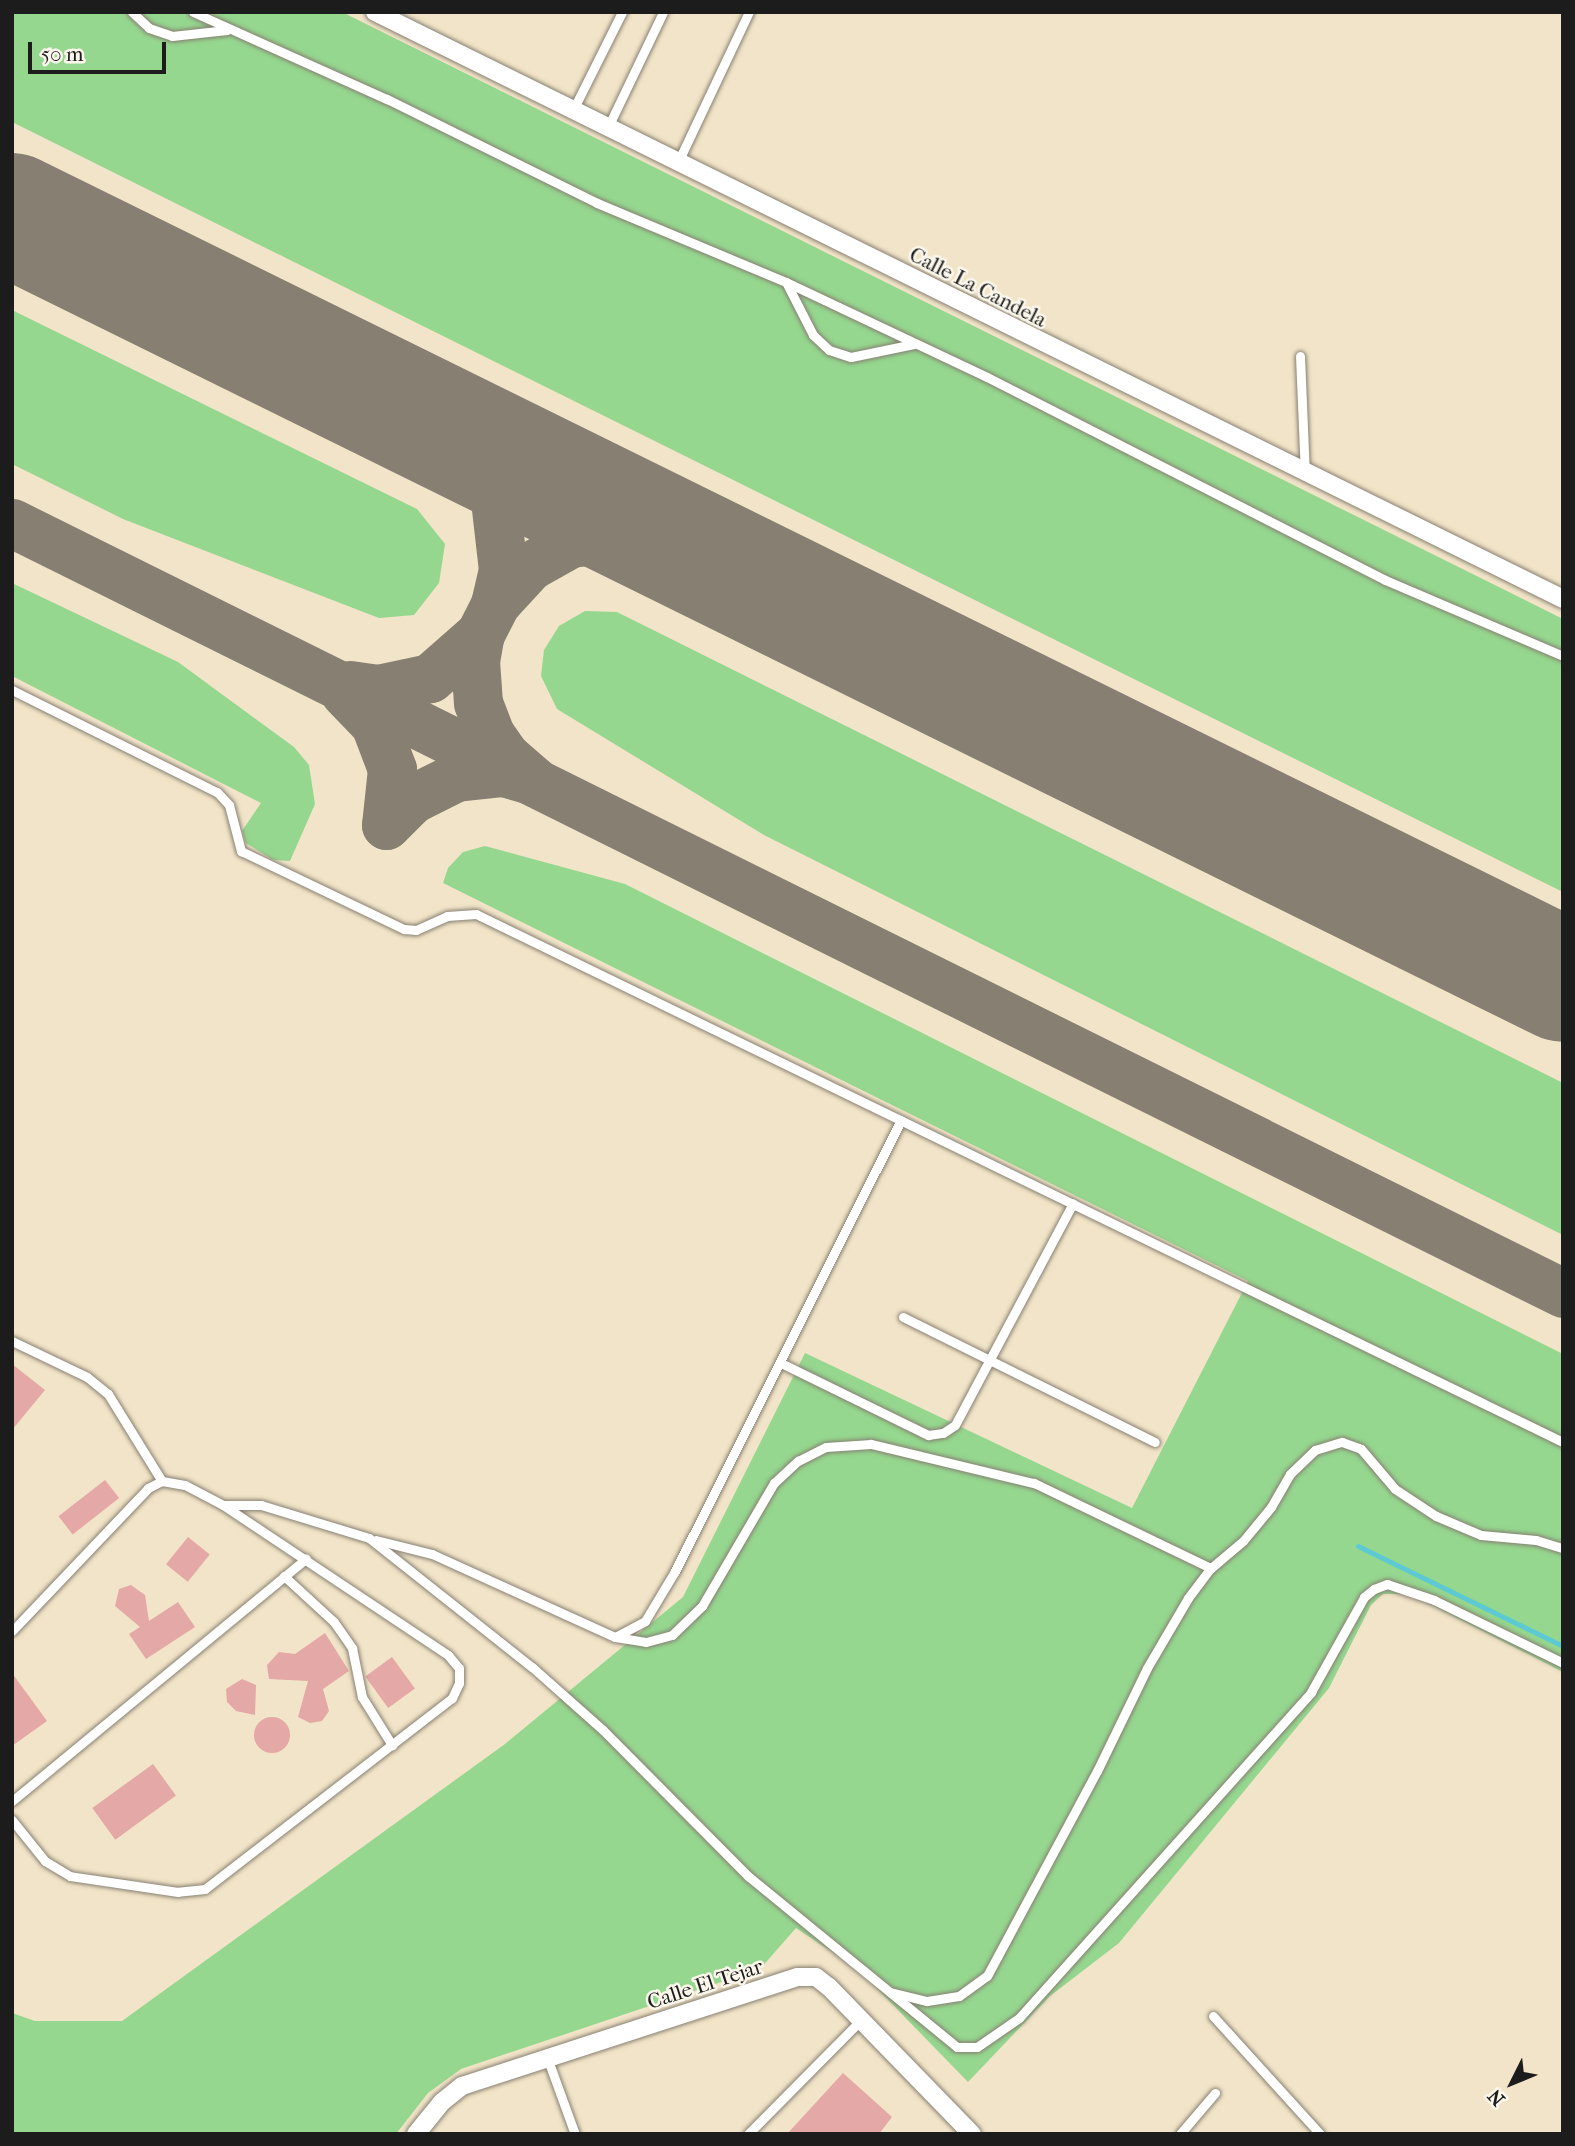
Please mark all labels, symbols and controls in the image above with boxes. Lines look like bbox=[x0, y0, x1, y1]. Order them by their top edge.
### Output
scale bar bbox=[32, 28, 170, 72]
text: 50 m bbox=[41, 42, 84, 66]
street label: Calle La Candela bbox=[905, 242, 1051, 332]
street label: Calle El Tejar bbox=[644, 1953, 766, 2015]
north arrow bbox=[1477, 2048, 1547, 2118]
text: N bbox=[1484, 2085, 1510, 2110]

